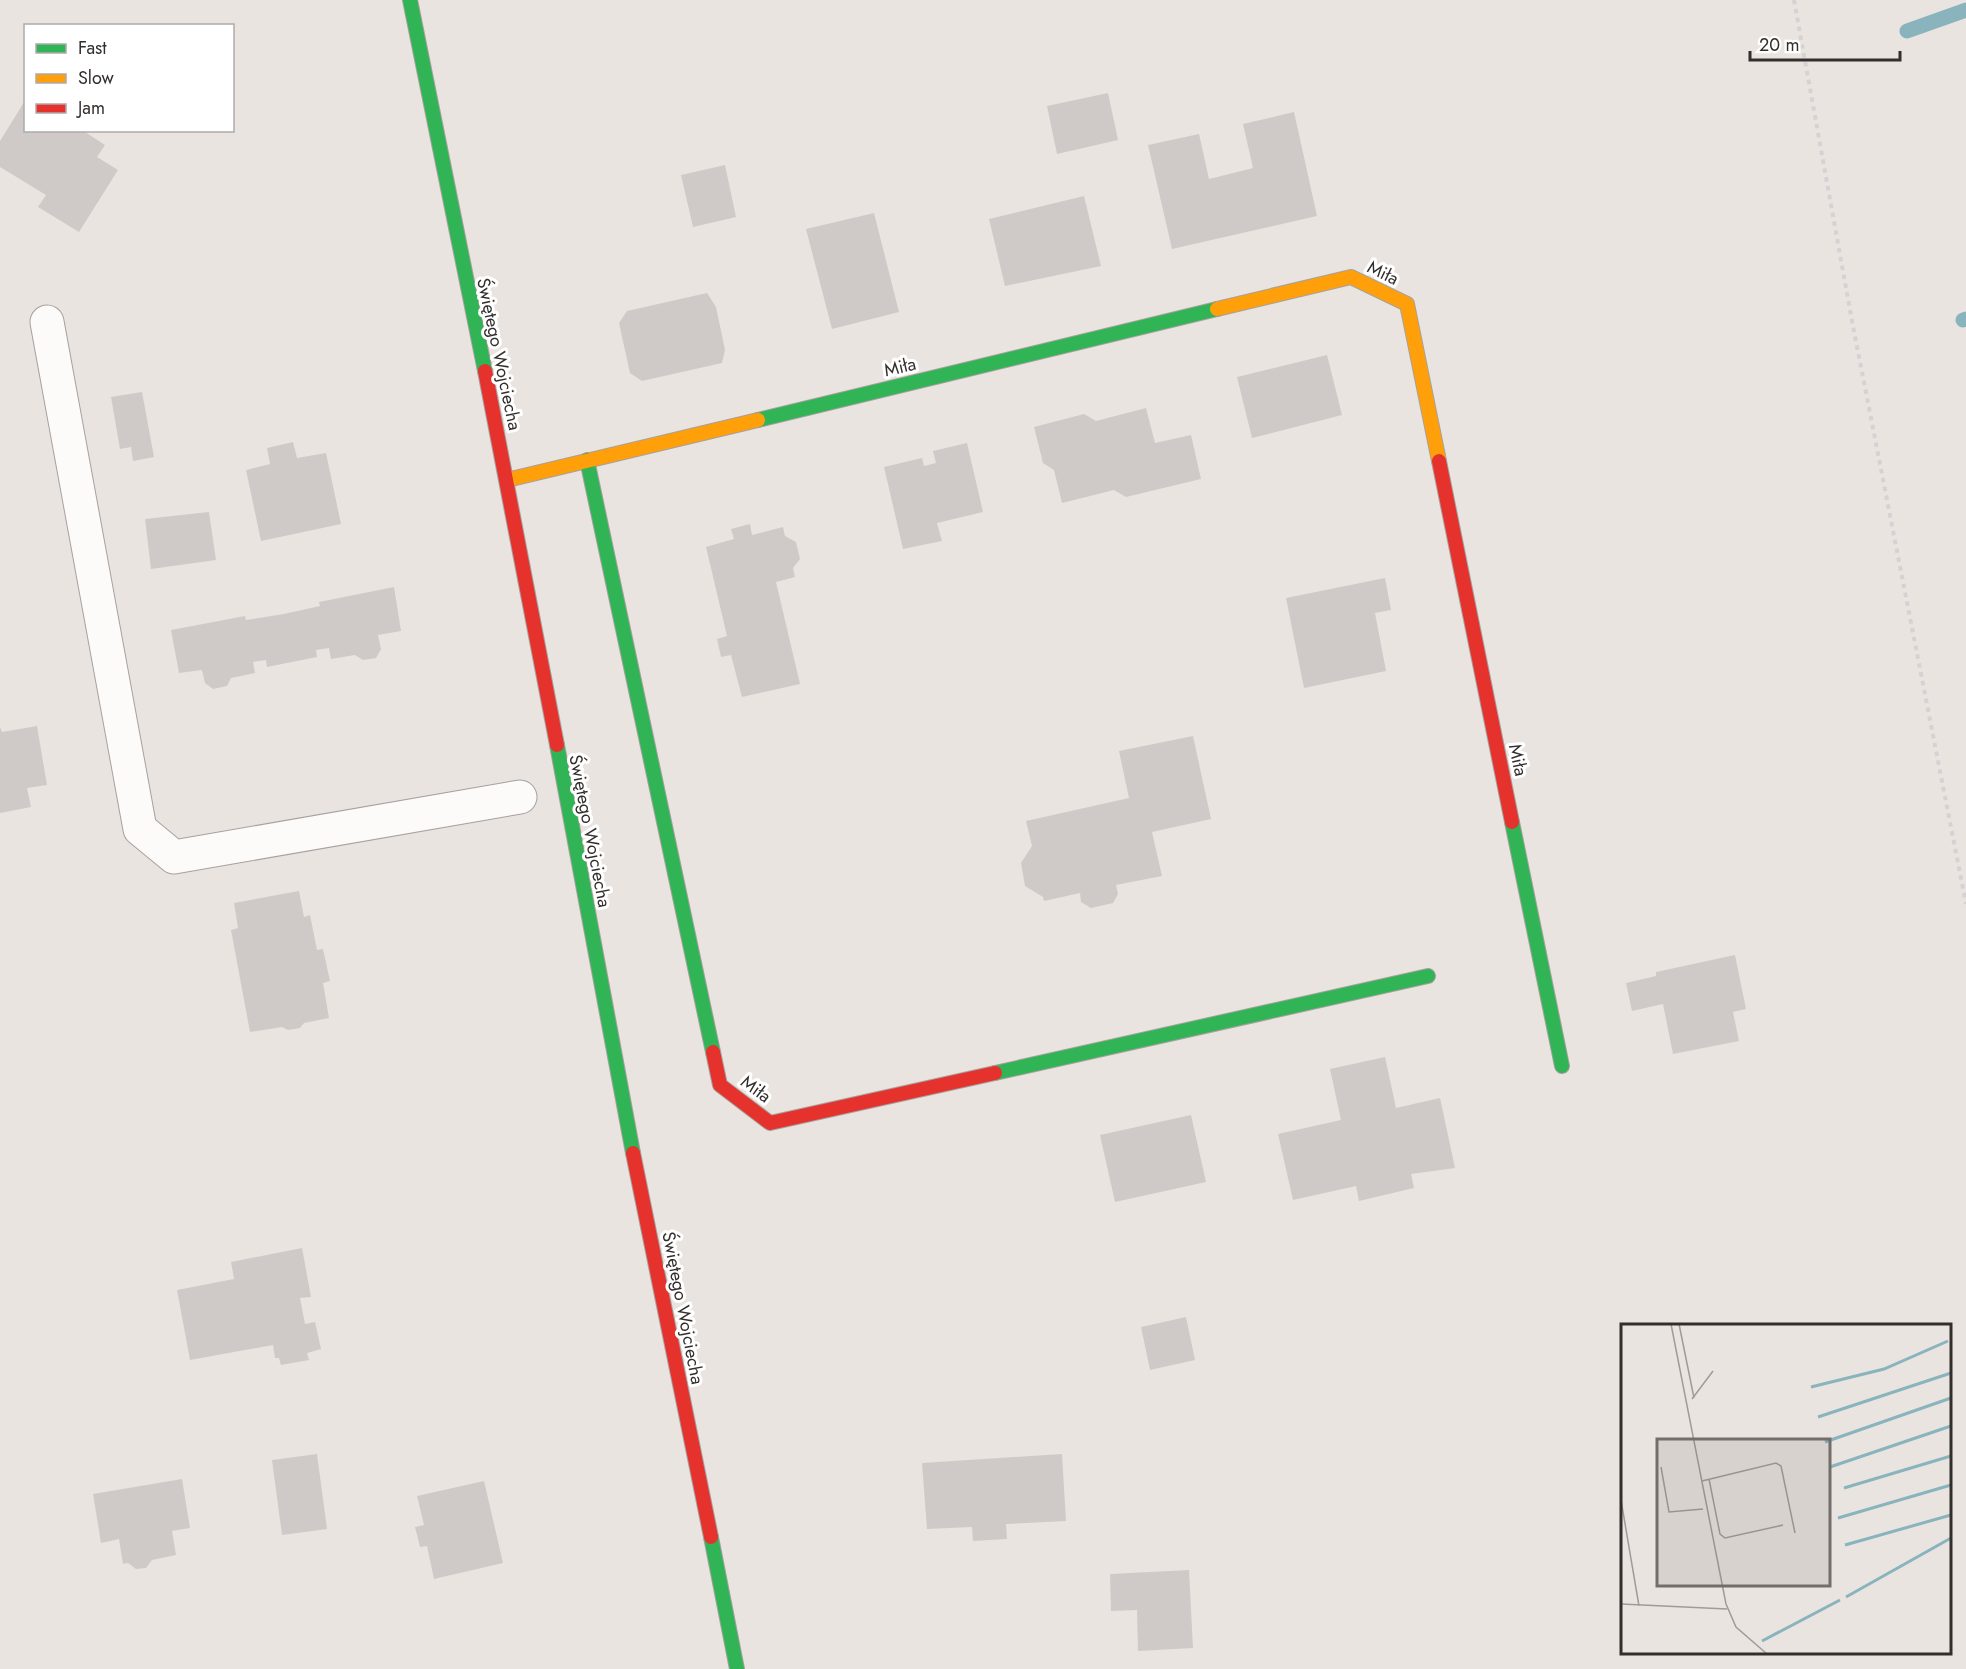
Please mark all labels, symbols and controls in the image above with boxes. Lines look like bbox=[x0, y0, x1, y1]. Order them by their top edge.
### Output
legend bbox=[24, 24, 234, 132]
scale bar bbox=[1750, 24, 1900, 62]
text: 20 m bbox=[1759, 32, 1799, 58]
text: Fast bbox=[78, 35, 107, 61]
text: Slow bbox=[78, 65, 115, 91]
text: Jam bbox=[76, 95, 105, 121]
street label: Miła bbox=[1363, 254, 1403, 292]
street label: Świętego Wojciecha bbox=[470, 275, 528, 433]
street label: Miła bbox=[881, 351, 919, 383]
street label: Miła bbox=[1502, 742, 1534, 778]
street label: Świętego Wojciecha bbox=[562, 752, 618, 910]
street label: Miła bbox=[735, 1069, 777, 1109]
street label: Świętego Wojciecha bbox=[655, 1229, 711, 1387]
inset map bbox=[1621, 1324, 1951, 1654]

